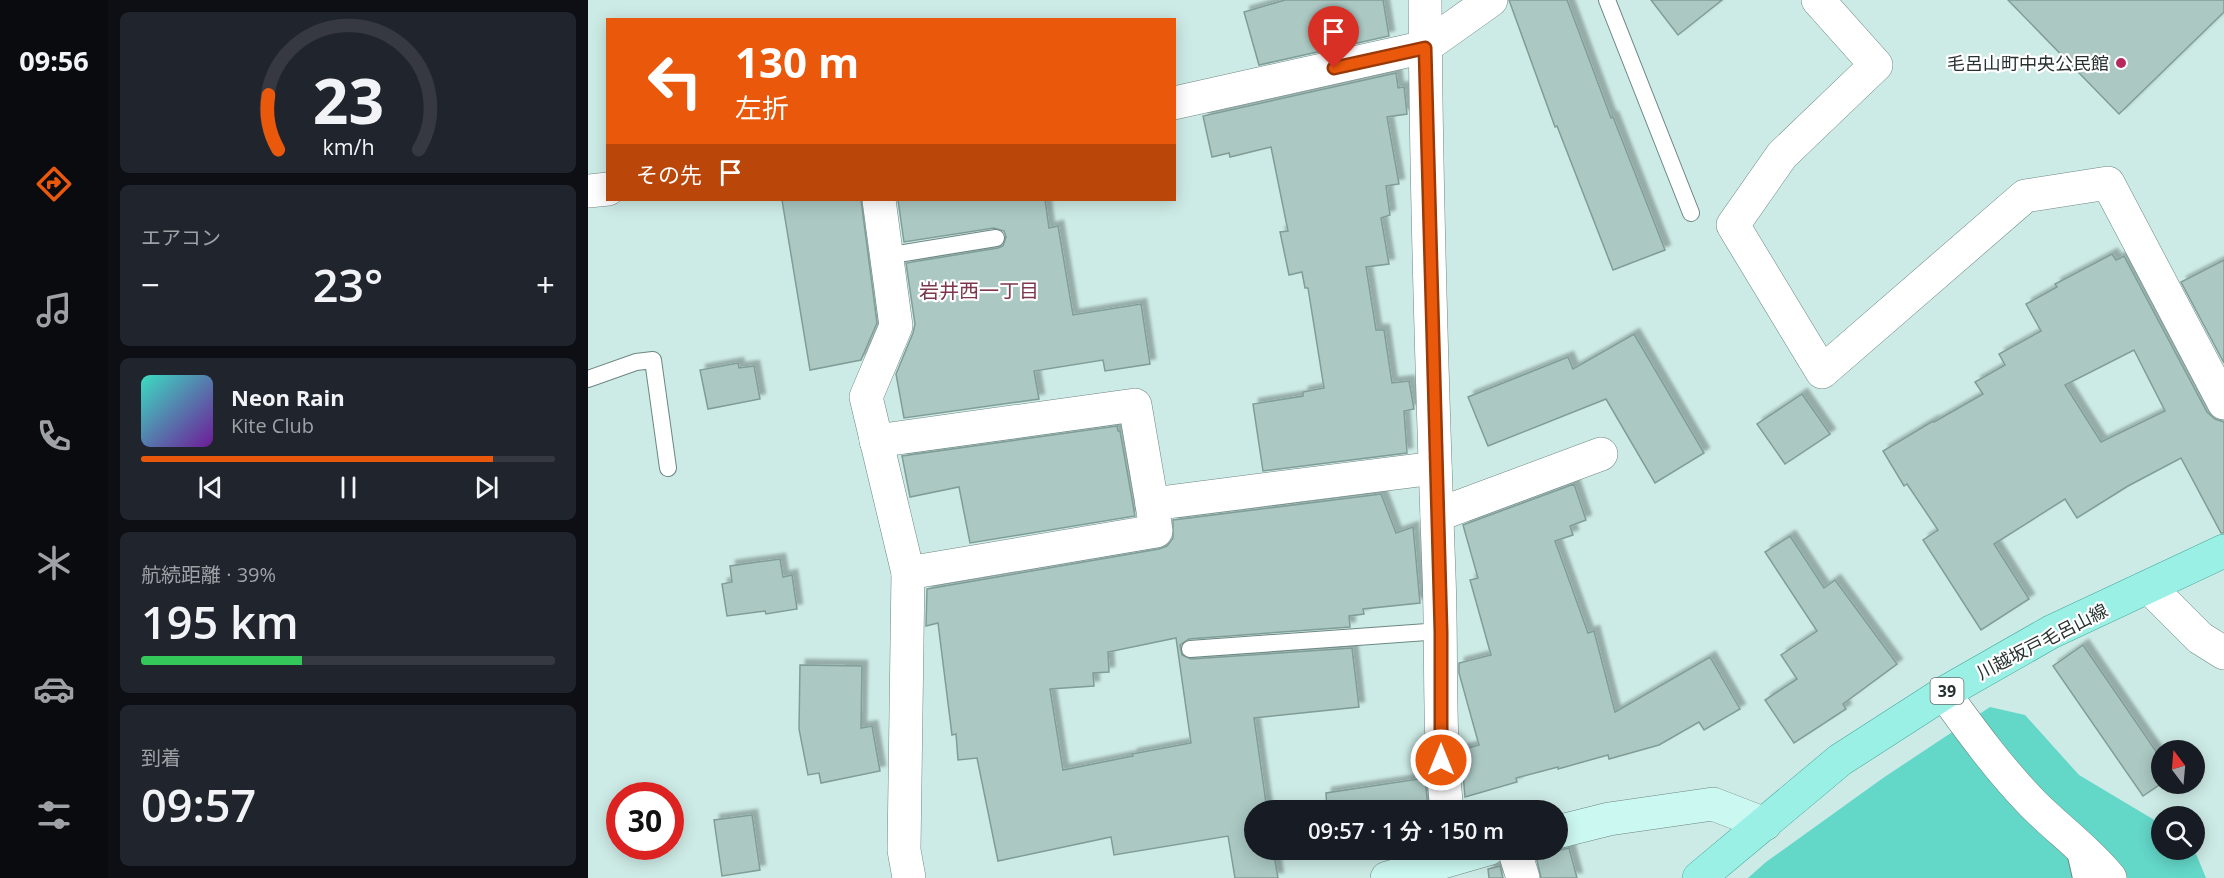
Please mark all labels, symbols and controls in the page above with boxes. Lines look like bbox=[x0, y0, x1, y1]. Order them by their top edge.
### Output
pin bbox=[1308, 6, 1359, 68]
icon: arrive bbox=[1317, 15, 1350, 48]
text: 130 m bbox=[735, 33, 859, 90]
text: 09:56 bbox=[19, 42, 89, 79]
icon: left bbox=[636, 42, 714, 120]
place label: 毛呂山町中央公民館 bbox=[1947, 51, 2109, 75]
marker: 毛呂山町中央公民館 bbox=[2114, 56, 2128, 70]
text: 23 bbox=[312, 57, 384, 142]
text: 左折 bbox=[735, 89, 789, 126]
text: km/h bbox=[322, 132, 374, 161]
icon: arrive bbox=[714, 156, 747, 189]
text: その先 bbox=[636, 159, 702, 189]
icon: directions bbox=[33, 163, 75, 205]
text: エアコン bbox=[141, 224, 221, 251]
text: 23° bbox=[313, 254, 383, 315]
text: − bbox=[141, 262, 160, 307]
text: + bbox=[536, 262, 555, 307]
district label: 岩井西一丁目 bbox=[919, 277, 1039, 304]
icon: music bbox=[33, 289, 75, 331]
text: Neon Rain bbox=[231, 382, 345, 412]
text: Kite Club bbox=[231, 412, 314, 439]
icon: phone bbox=[33, 415, 75, 457]
icon: previous bbox=[194, 471, 227, 504]
icon: pause bbox=[332, 471, 365, 504]
icon: next bbox=[470, 471, 503, 504]
icon: climate bbox=[33, 542, 75, 584]
text: 航続距離 · 39% bbox=[141, 561, 276, 588]
text: 195 km bbox=[141, 591, 299, 652]
street label: 川越坂戸毛呂山線 bbox=[1972, 598, 2112, 684]
icon: car bbox=[33, 668, 75, 710]
road number: 39 bbox=[1930, 678, 1964, 704]
position arrow bbox=[1409, 728, 1473, 792]
north arrow bbox=[2151, 740, 2205, 794]
map controls bbox=[2151, 740, 2205, 860]
text: 到着 bbox=[141, 744, 181, 771]
text: 09:57 bbox=[141, 774, 256, 835]
speed limit sign: 30 bbox=[606, 782, 684, 860]
icon: filters bbox=[33, 794, 75, 836]
button: search bbox=[2151, 806, 2205, 860]
text: 09:57 · 1 分 · 150 m bbox=[1308, 815, 1504, 845]

